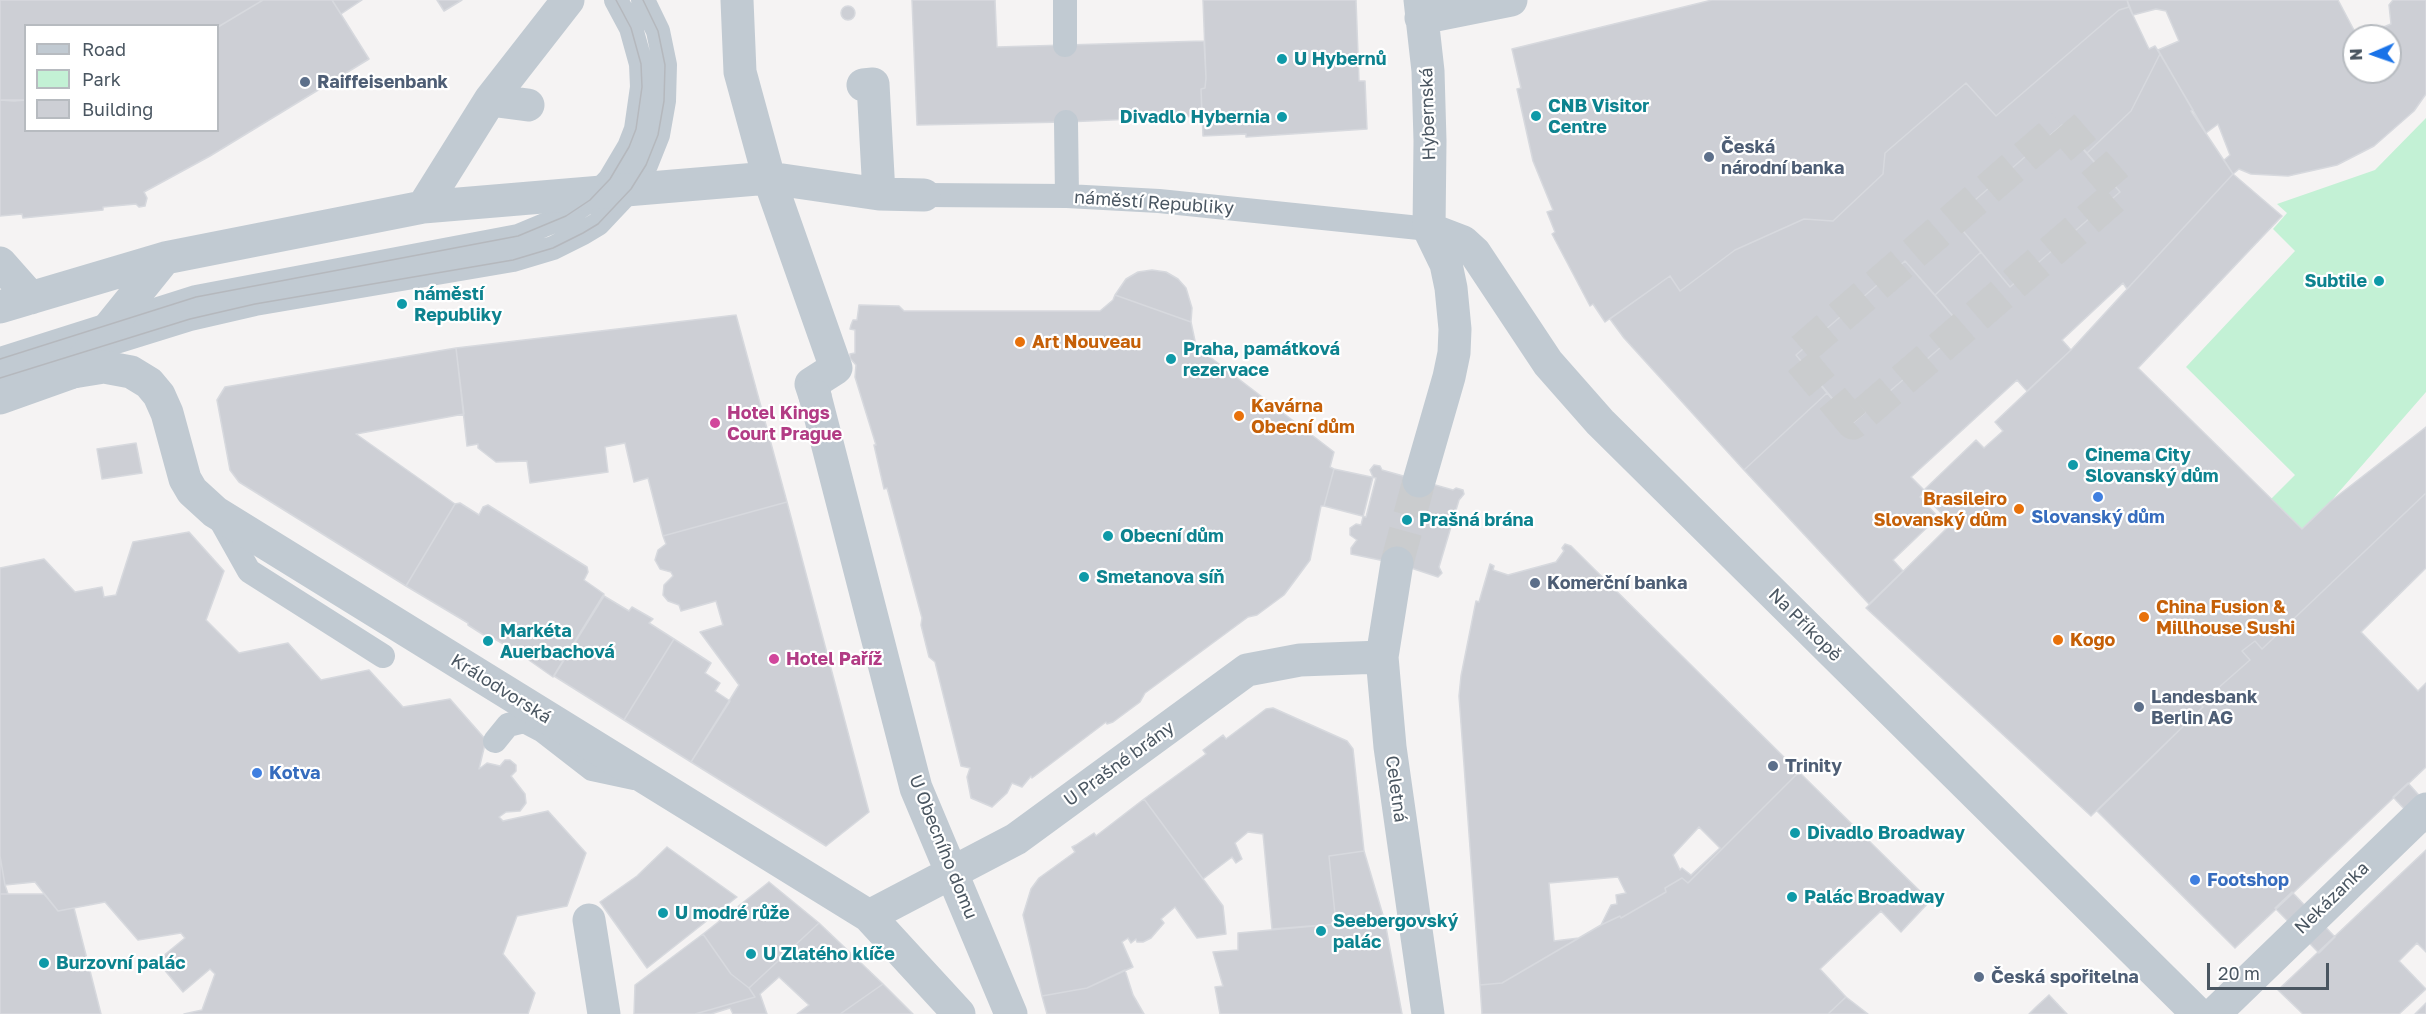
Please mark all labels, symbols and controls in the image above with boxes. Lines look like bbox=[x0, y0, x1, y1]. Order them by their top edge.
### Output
legend bbox=[24, 24, 219, 132]
north arrow bbox=[2342, 24, 2402, 84]
text: Road bbox=[82, 38, 126, 60]
place label: U Hybernů bbox=[1294, 48, 1386, 70]
text: N bbox=[2346, 48, 2366, 61]
marker: U Hybernů bbox=[1275, 52, 1289, 66]
street label: Hybernská bbox=[1416, 67, 1440, 161]
text: Park bbox=[82, 68, 121, 90]
place label: Raiffeisenbank bbox=[317, 71, 448, 93]
marker: Raiffeisenbank bbox=[298, 75, 312, 89]
place label: CNB Visitor Centre bbox=[1548, 95, 1649, 138]
text: Building bbox=[82, 98, 153, 120]
place label: Divadlo Hybernia bbox=[1120, 106, 1270, 128]
marker: CNB Visitor Centre bbox=[1529, 109, 1543, 123]
marker: Divadlo Hybernia bbox=[1275, 110, 1289, 124]
place label: Česká národní banka bbox=[1721, 136, 1844, 178]
marker: Česká národní banka bbox=[1702, 150, 1716, 164]
street label: náměstí Republiky bbox=[1073, 187, 1235, 219]
place label: Subtile bbox=[2305, 270, 2367, 292]
marker: Subtile bbox=[2372, 274, 2386, 288]
place label: náměstí Republiky bbox=[414, 283, 502, 326]
marker: náměstí Republiky bbox=[395, 297, 409, 311]
place label: Art Nouveau bbox=[1032, 331, 1141, 353]
marker: Art Nouveau bbox=[1013, 335, 1027, 349]
place label: Praha, památková rezervace bbox=[1183, 338, 1340, 380]
marker: Praha, památková rezervace bbox=[1164, 352, 1178, 366]
place label: Kavárna Obecní dům bbox=[1251, 395, 1355, 438]
place label: Hotel Kings Court Prague bbox=[727, 402, 842, 444]
marker: Kavárna Obecní dům bbox=[1232, 409, 1246, 423]
marker: Hotel Kings Court Prague bbox=[708, 416, 722, 430]
place label: Cinema City Slovanský dům bbox=[2085, 444, 2218, 486]
marker: Cinema City Slovanský dům bbox=[2066, 458, 2080, 472]
place label: Brasileiro Slovanský dům bbox=[1874, 488, 2007, 530]
marker: Slovanský dům bbox=[2091, 490, 2105, 504]
marker: Brasileiro Slovanský dům bbox=[2012, 502, 2026, 516]
place label: Slovanský dům bbox=[2031, 506, 2165, 528]
place label: Prašná brána bbox=[1419, 509, 1534, 531]
marker: Prašná brána bbox=[1400, 513, 1414, 527]
place label: Obecní dům bbox=[1120, 525, 1224, 547]
marker: Obecní dům bbox=[1101, 529, 1115, 543]
place label: Smetanova síň bbox=[1096, 566, 1224, 588]
marker: Smetanova síň bbox=[1077, 570, 1091, 584]
place label: Komerční banka bbox=[1547, 572, 1687, 594]
marker: Komerční banka bbox=[1528, 576, 1542, 590]
street label: Na Příkopě bbox=[1764, 584, 1846, 666]
place label: China Fusion & Millhouse Sushi bbox=[2156, 596, 2295, 638]
marker: China Fusion & Millhouse Sushi bbox=[2137, 610, 2151, 624]
place label: Markéta Auerbachová bbox=[500, 620, 615, 662]
place label: Kogo bbox=[2070, 629, 2115, 651]
marker: Kogo bbox=[2051, 633, 2065, 647]
marker: Markéta Auerbachová bbox=[481, 634, 495, 648]
place label: Hotel Paříž bbox=[786, 648, 882, 670]
street label: Králodvorská bbox=[447, 650, 555, 728]
marker: Hotel Paříž bbox=[767, 652, 781, 666]
place label: Landesbank Berlin AG bbox=[2151, 686, 2257, 728]
marker: Landesbank Berlin AG bbox=[2132, 700, 2146, 714]
street label: U Prašné brány bbox=[1060, 717, 1178, 811]
street label: Celetná bbox=[1381, 754, 1411, 824]
place label: Trinity bbox=[1785, 755, 1842, 777]
marker: Trinity bbox=[1766, 759, 1780, 773]
place label: Kotva bbox=[269, 762, 320, 784]
marker: Kotva bbox=[250, 766, 264, 780]
street label: U Obecního domu bbox=[904, 772, 982, 922]
place label: Divadlo Broadway bbox=[1807, 822, 1965, 844]
marker: Divadlo Broadway bbox=[1788, 826, 1802, 840]
street label: Nekázanka bbox=[2290, 857, 2374, 939]
place label: Footshop bbox=[2207, 869, 2289, 891]
marker: Footshop bbox=[2188, 873, 2202, 887]
place label: Palác Broadway bbox=[1804, 886, 1945, 908]
marker: Palác Broadway bbox=[1785, 890, 1799, 904]
place label: U modré růže bbox=[675, 902, 790, 924]
marker: U modré růže bbox=[656, 906, 670, 920]
place label: Seebergovský palác bbox=[1333, 910, 1458, 952]
marker: Seebergovský palác bbox=[1314, 924, 1328, 938]
place label: U Zlatého klíče bbox=[763, 943, 895, 965]
marker: U Zlatého klíče bbox=[744, 947, 758, 961]
scale bar bbox=[2210, 951, 2332, 989]
place label: Burzovní palác bbox=[56, 952, 186, 974]
marker: Burzovní palác bbox=[37, 956, 51, 970]
text: 20 m bbox=[2218, 962, 2260, 984]
place label: Česká spořitelna bbox=[1991, 966, 2139, 988]
marker: Česká spořitelna bbox=[1972, 970, 1986, 984]

